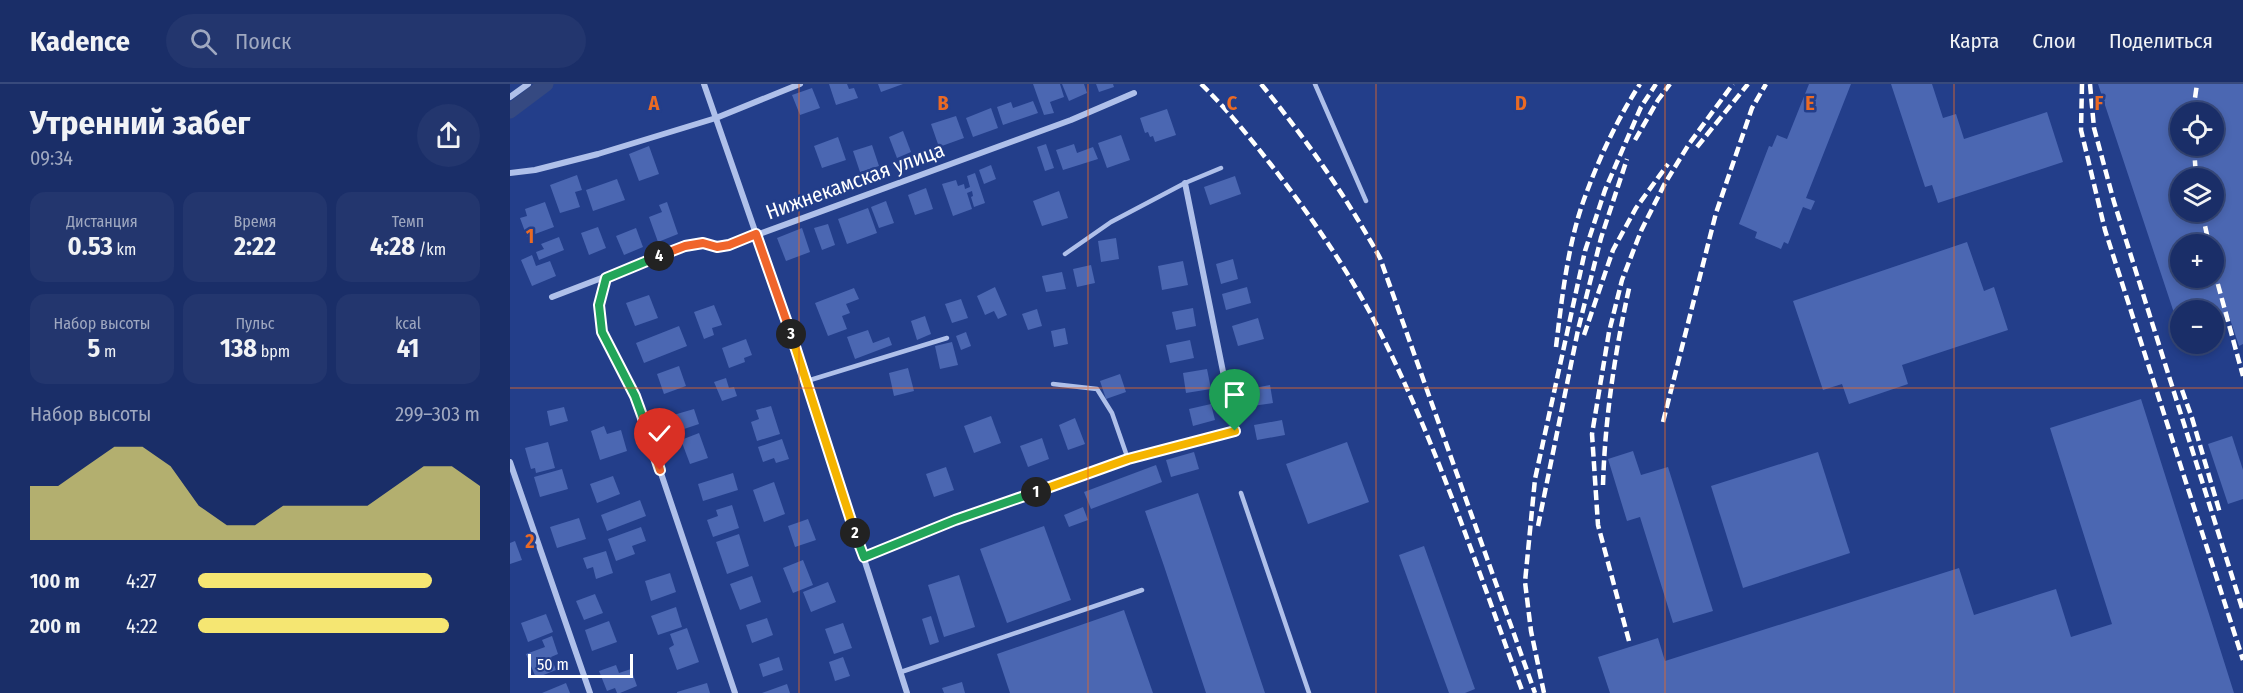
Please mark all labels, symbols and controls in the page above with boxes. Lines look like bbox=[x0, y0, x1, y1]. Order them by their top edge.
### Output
search box bbox=[166, 14, 586, 68]
text: Kadence bbox=[30, 25, 130, 58]
icon: search bbox=[187, 25, 220, 58]
text: Поиск bbox=[235, 28, 291, 55]
text: Карта bbox=[1949, 28, 1999, 54]
text: Слои bbox=[2032, 28, 2076, 54]
text: Поделиться bbox=[2109, 28, 2213, 54]
text: A bbox=[648, 91, 661, 115]
text: B bbox=[937, 91, 949, 115]
text: C bbox=[1227, 91, 1238, 115]
text: D bbox=[1515, 91, 1527, 115]
text: E bbox=[1805, 91, 1815, 115]
text: F bbox=[2095, 91, 2104, 115]
map controls bbox=[2170, 102, 2224, 354]
button: locate bbox=[2170, 102, 2224, 156]
text: Утренний забег bbox=[30, 103, 250, 143]
button: share bbox=[417, 104, 480, 167]
street label: Нижнекамская улица bbox=[762, 137, 948, 225]
text: 09:34 bbox=[30, 146, 73, 170]
button: layers bbox=[2170, 168, 2224, 222]
text: Дистанция bbox=[66, 212, 138, 231]
text: Время bbox=[234, 212, 276, 231]
text: Темп bbox=[392, 212, 424, 231]
text: 1 bbox=[526, 224, 534, 248]
text: 0.53 bbox=[68, 231, 113, 262]
text: 2:22 bbox=[234, 231, 276, 262]
text: 4:28 bbox=[370, 231, 415, 262]
button: + bbox=[2170, 234, 2224, 288]
text: km bbox=[113, 240, 136, 259]
text: /km bbox=[415, 240, 446, 259]
pin: 4 bbox=[644, 241, 674, 271]
text: 4 bbox=[655, 246, 663, 265]
button: − bbox=[2170, 300, 2224, 354]
text: Набор высоты bbox=[54, 314, 150, 333]
text: Пульс bbox=[235, 314, 275, 333]
text: kcal bbox=[395, 314, 421, 333]
pin: 3 bbox=[776, 319, 806, 349]
text: 3 bbox=[787, 324, 795, 343]
text: 5 bbox=[88, 333, 100, 364]
text: 138 bbox=[220, 333, 257, 364]
text: 41 bbox=[397, 333, 419, 364]
text: m bbox=[100, 342, 116, 361]
text: bpm bbox=[257, 342, 290, 361]
pin bbox=[1209, 369, 1260, 431]
icon: arrive bbox=[1218, 378, 1251, 411]
text: Набор высоты bbox=[30, 402, 151, 426]
text: 299–303 m bbox=[395, 402, 480, 426]
pin bbox=[634, 408, 685, 470]
icon: check bbox=[643, 417, 676, 450]
pin: 1 bbox=[1021, 477, 1051, 507]
text: 1 bbox=[1033, 482, 1039, 501]
pin: 2 bbox=[840, 518, 870, 548]
text: 2 bbox=[851, 523, 859, 542]
text: 2 bbox=[524, 529, 535, 553]
text: 100 m bbox=[30, 569, 80, 593]
text: 4:27 bbox=[126, 569, 157, 593]
text: 200 m bbox=[30, 614, 81, 638]
text: 4:22 bbox=[126, 614, 158, 638]
scale bar bbox=[528, 651, 633, 678]
text: 50 m bbox=[537, 655, 569, 674]

